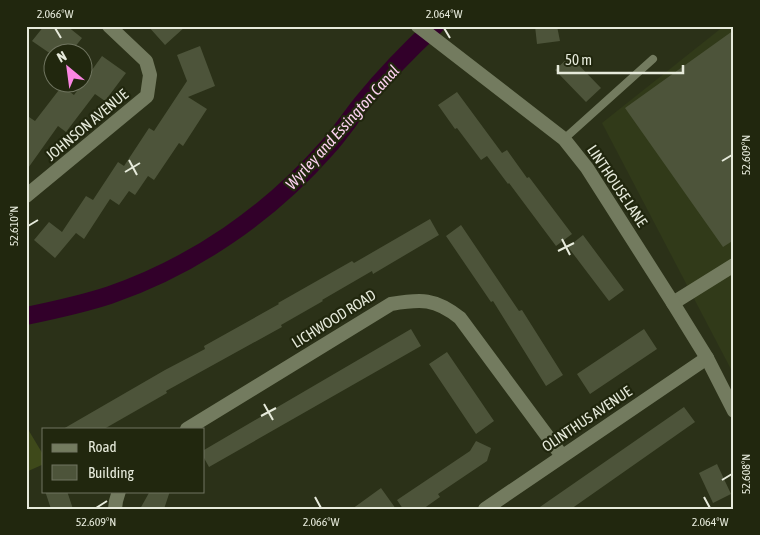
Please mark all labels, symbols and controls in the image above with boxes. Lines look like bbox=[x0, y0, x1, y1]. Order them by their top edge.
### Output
text: 2.066°W bbox=[37, 7, 74, 21]
text: 2.064°W bbox=[426, 7, 463, 21]
north arrow bbox=[42, 42, 92, 92]
scale bar bbox=[558, 42, 682, 74]
text: N bbox=[54, 48, 69, 66]
text: 50 m bbox=[565, 51, 592, 68]
water label: Wyrley and Essington Canal bbox=[281, 61, 403, 193]
street label: JOHNSON AVENUE bbox=[42, 85, 132, 164]
text: 52.609°N bbox=[739, 135, 753, 175]
street label: LINTHOUSE LANE bbox=[584, 142, 651, 230]
text: 52.610°N bbox=[7, 206, 21, 246]
street label: LICHWOOD ROAD bbox=[289, 286, 379, 351]
street label: OLINTHUS AVENUE bbox=[539, 382, 635, 455]
legend bbox=[42, 428, 205, 492]
text: Road bbox=[88, 438, 117, 455]
text: 52.608°N bbox=[739, 454, 753, 494]
text: Building bbox=[88, 464, 134, 481]
text: 52.609°N bbox=[76, 515, 116, 529]
text: 2.066°W bbox=[303, 515, 340, 529]
text: 2.064°W bbox=[692, 515, 729, 529]

